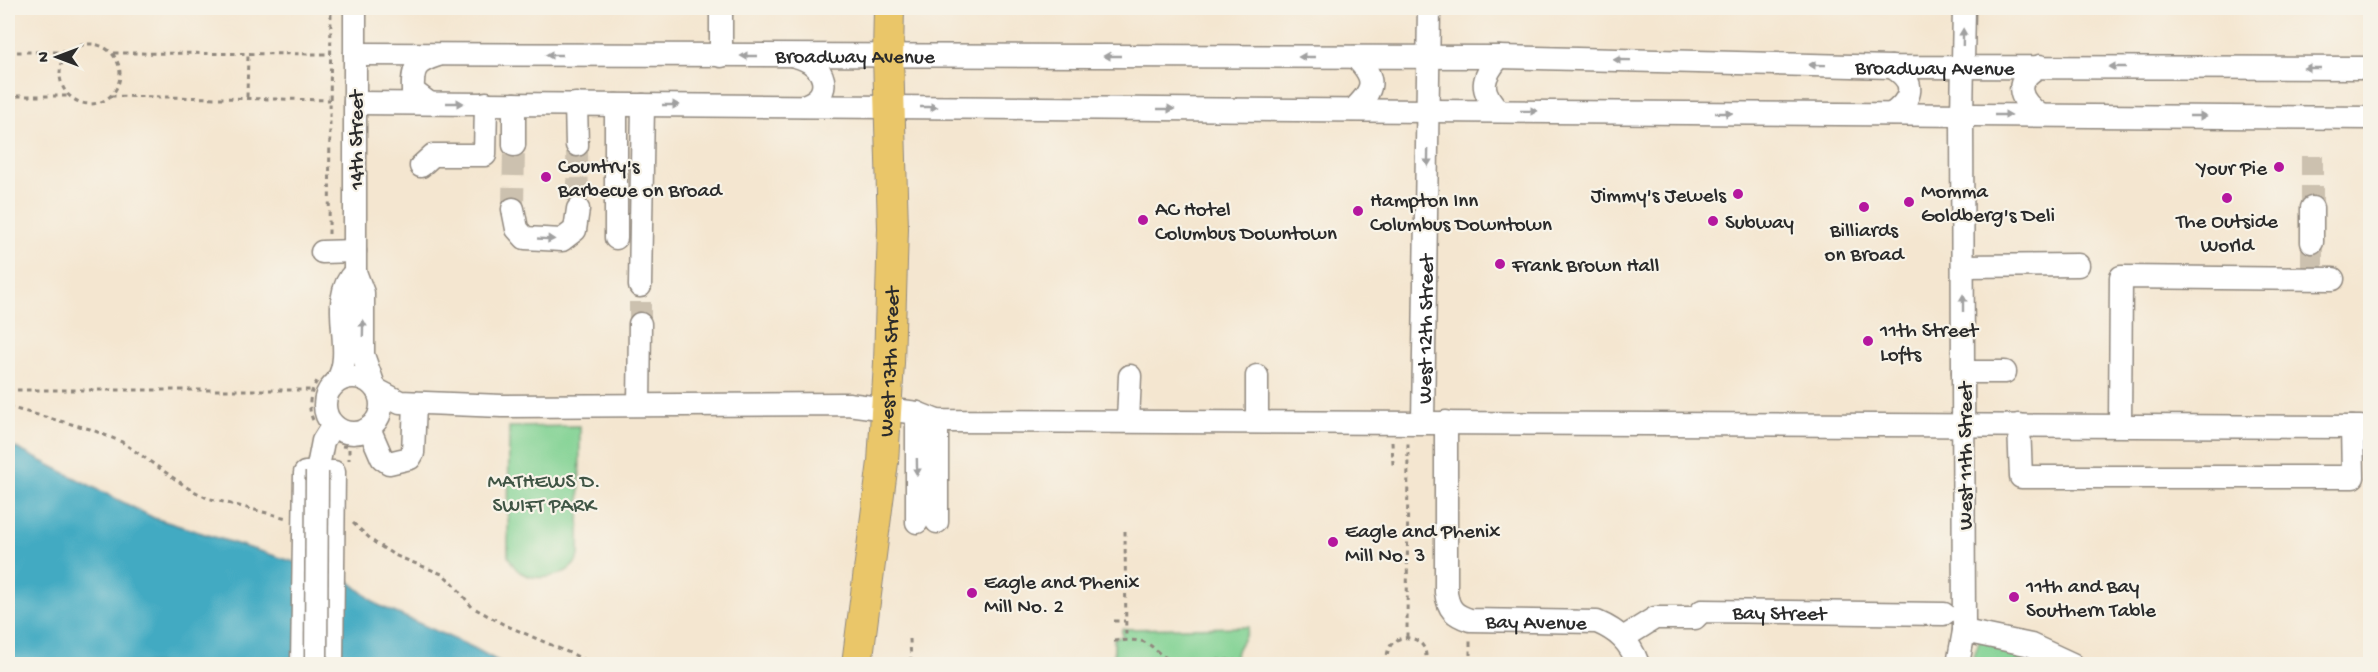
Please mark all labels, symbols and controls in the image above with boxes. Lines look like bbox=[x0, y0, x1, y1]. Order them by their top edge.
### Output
north arrow bbox=[27, 27, 87, 87]
one-way arrow bbox=[1959, 27, 1968, 46]
street label: Broadway Avenue bbox=[774, 46, 936, 72]
one-way arrow bbox=[545, 50, 564, 60]
text: N bbox=[36, 51, 55, 62]
one-way arrow bbox=[740, 51, 759, 61]
one-way arrow bbox=[1103, 51, 1122, 61]
one-way arrow bbox=[1298, 52, 1317, 62]
one-way arrow bbox=[1613, 56, 1632, 65]
street label: Broadway Avenue bbox=[1854, 57, 2016, 83]
one-way arrow bbox=[1808, 60, 1827, 70]
one-way arrow bbox=[2108, 62, 2127, 72]
one-way arrow bbox=[2303, 63, 2322, 73]
street label: 14th Street bbox=[346, 88, 371, 191]
one-way arrow bbox=[446, 98, 465, 108]
one-way arrow bbox=[662, 100, 681, 110]
one-way arrow bbox=[920, 102, 939, 112]
one-way arrow bbox=[1157, 104, 1176, 114]
one-way arrow bbox=[1519, 107, 1538, 116]
one-way arrow bbox=[1714, 108, 1733, 118]
one-way arrow bbox=[1993, 110, 2012, 120]
one-way arrow bbox=[2188, 112, 2207, 121]
one-way arrow bbox=[1423, 148, 1432, 167]
place label: Country's Barbecue on Broad bbox=[557, 156, 723, 205]
place label: Your Pie bbox=[2195, 158, 2268, 183]
marker: Your Pie bbox=[2272, 160, 2286, 174]
marker: Country's Barbecue on Broad bbox=[539, 170, 553, 184]
place label: Momma Goldberg's Deli bbox=[1921, 181, 2055, 230]
place label: Jimmy's Jewels bbox=[1591, 185, 1727, 210]
marker: Jimmy's Jewels bbox=[1731, 187, 1745, 201]
place label: Hampton Inn Columbus Downtown bbox=[1370, 190, 1552, 239]
marker: The Outside World bbox=[2220, 191, 2234, 205]
marker: Momma Goldberg's Deli bbox=[1902, 195, 1916, 209]
place label: AC Hotel Columbus Downtown bbox=[1155, 199, 1337, 248]
marker: Billiards on Broad bbox=[1857, 200, 1871, 214]
marker: Hampton Inn Columbus Downtown bbox=[1351, 204, 1365, 218]
place label: The Outside World bbox=[2175, 211, 2279, 260]
place label: Subway bbox=[1725, 212, 1794, 237]
marker: AC Hotel Columbus Downtown bbox=[1136, 213, 1150, 227]
marker: Subway bbox=[1706, 214, 1720, 228]
place label: Billiards on Broad bbox=[1825, 220, 1905, 269]
one-way arrow bbox=[537, 234, 556, 243]
street label: West 12th Street bbox=[1414, 252, 1441, 404]
place label: Frank Brown Hall bbox=[1511, 255, 1659, 280]
marker: Frank Brown Hall bbox=[1493, 257, 1507, 271]
street label: West 13th Street bbox=[876, 284, 907, 438]
one-way arrow bbox=[1958, 293, 1968, 312]
one-way arrow bbox=[358, 318, 368, 337]
place label: 11th Street Lofts bbox=[1879, 320, 1980, 369]
marker: 11th Street Lofts bbox=[1861, 334, 1875, 348]
street label: West 11th Street bbox=[1955, 380, 1980, 530]
one-way arrow bbox=[912, 458, 922, 477]
park label: MATHEWS D. SWIFT PARK bbox=[488, 471, 600, 520]
place label: Eagle and Phenix Mill No. 3 bbox=[1345, 521, 1500, 570]
marker: Eagle and Phenix Mill No. 3 bbox=[1326, 535, 1340, 549]
place label: Eagle and Phenix Mill No. 2 bbox=[984, 572, 1139, 621]
place label: 11th and Bay Southern Table bbox=[2025, 576, 2157, 625]
marker: Eagle and Phenix Mill No. 2 bbox=[965, 586, 979, 600]
marker: 11th and Bay Southern Table bbox=[2007, 590, 2021, 604]
street label: Bay Street bbox=[1731, 602, 1829, 629]
street label: Bay Avenue bbox=[1484, 611, 1588, 638]

